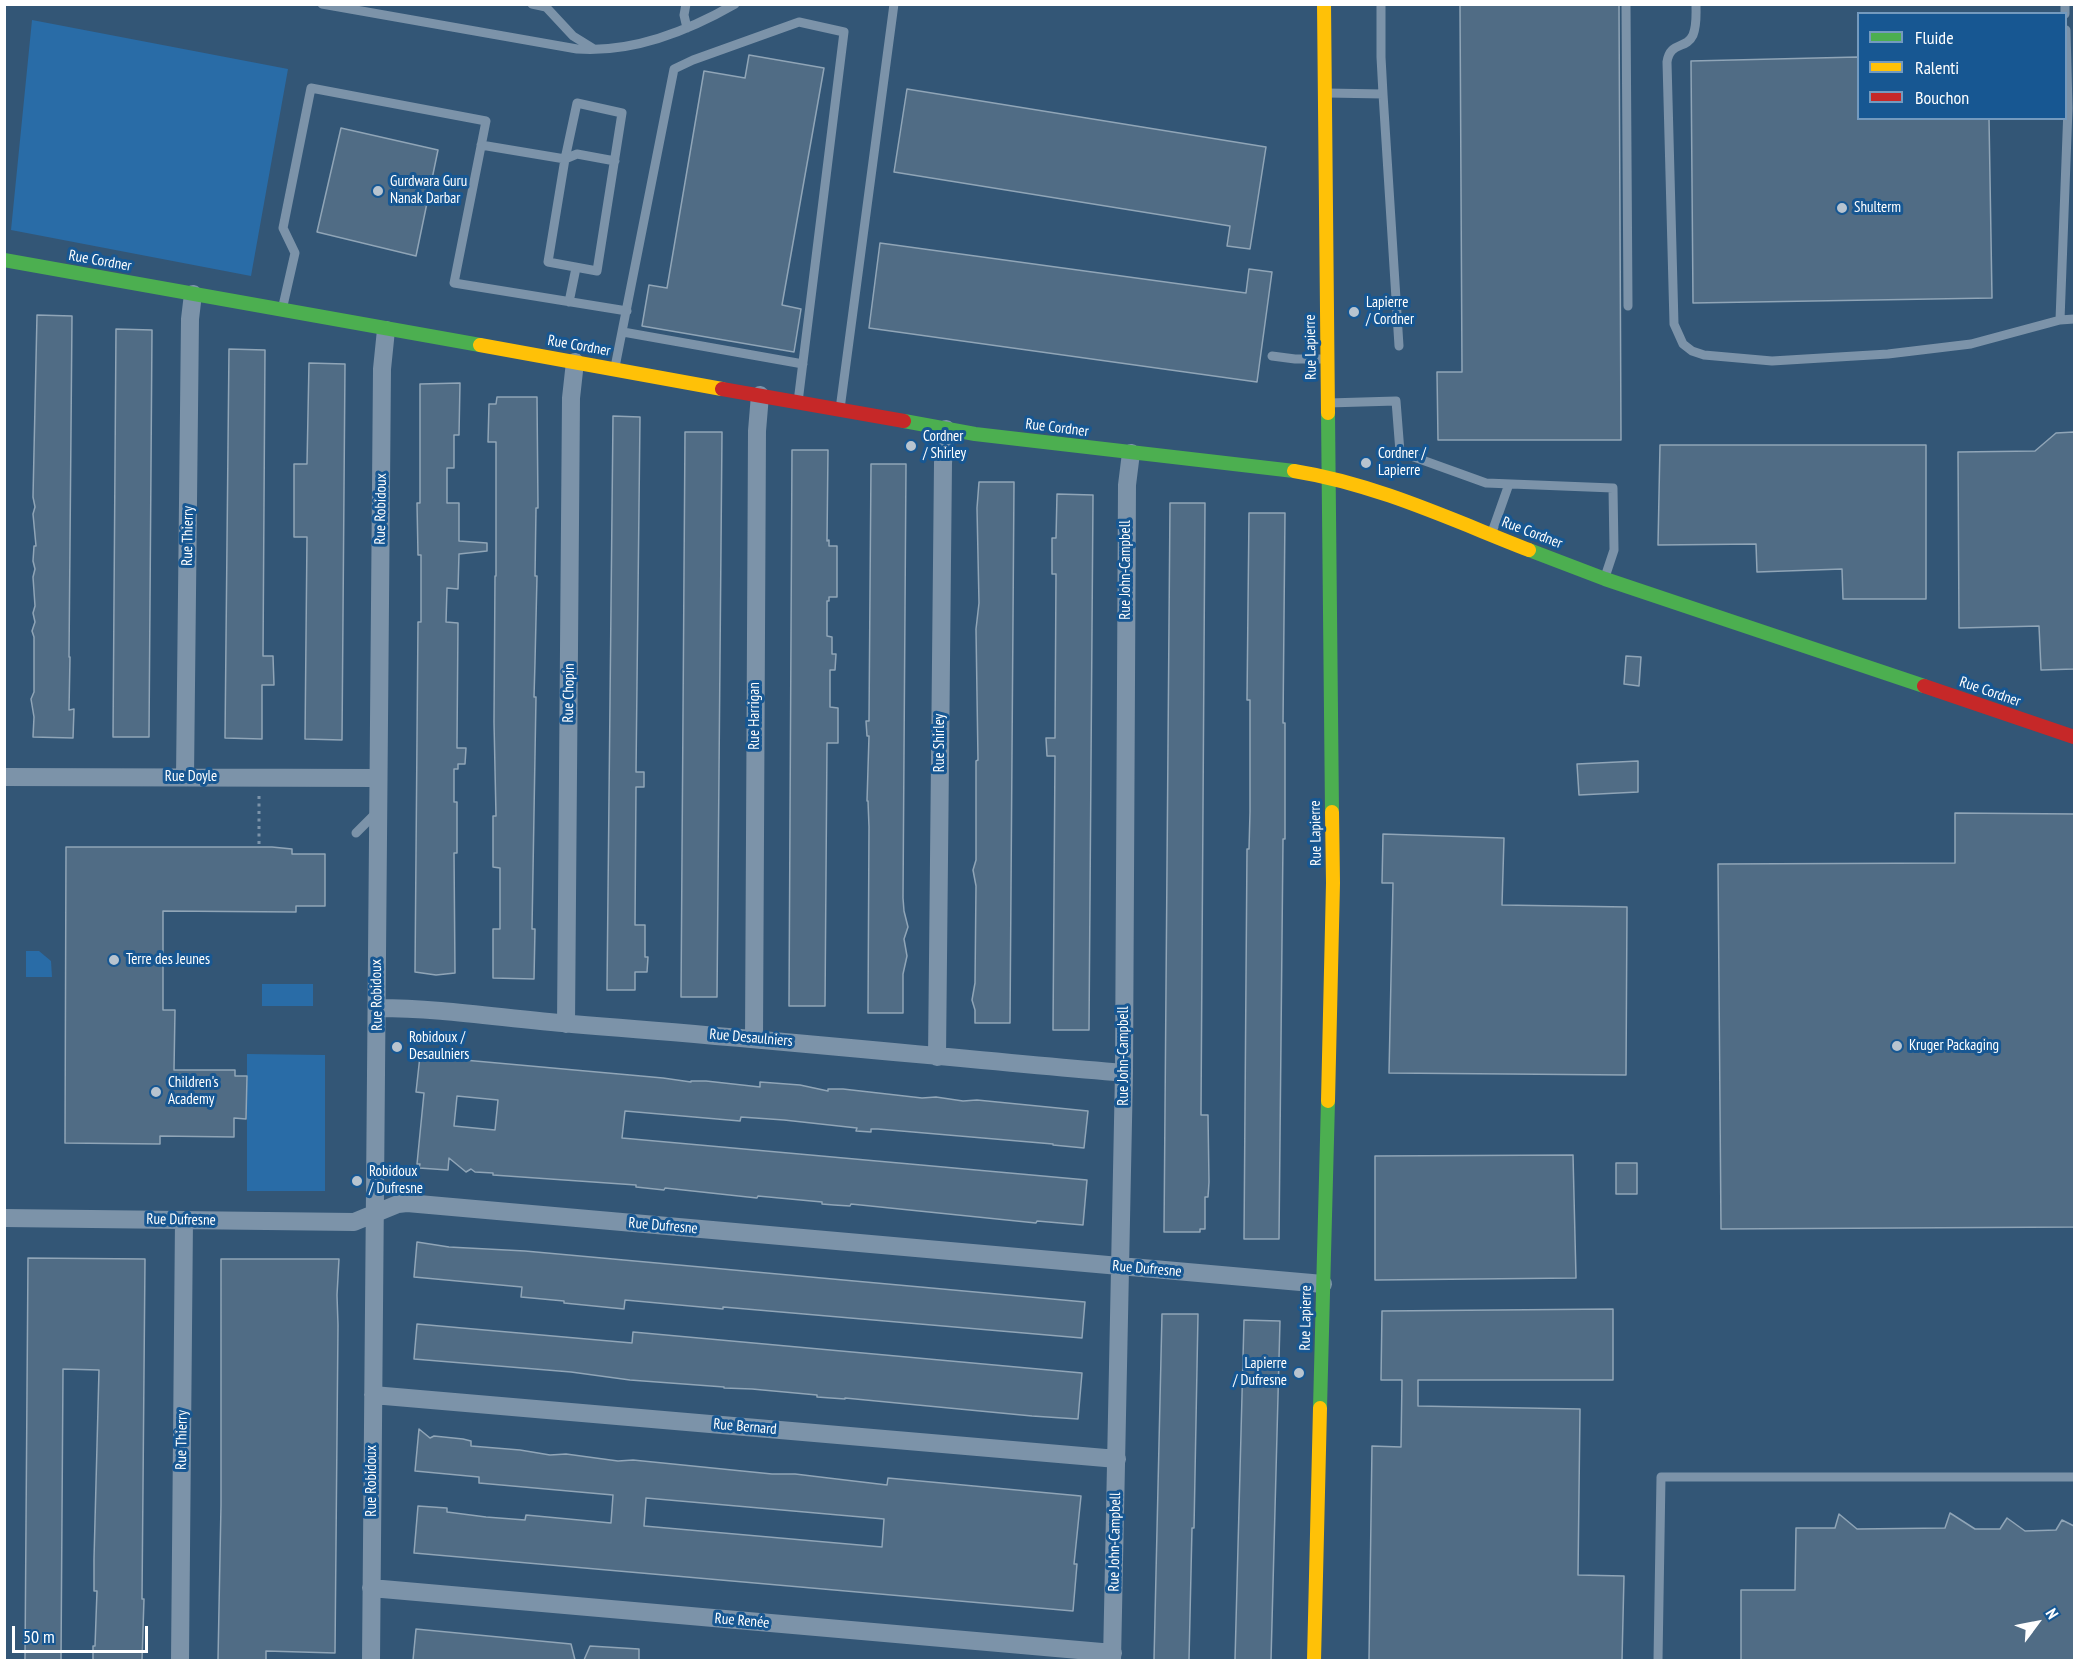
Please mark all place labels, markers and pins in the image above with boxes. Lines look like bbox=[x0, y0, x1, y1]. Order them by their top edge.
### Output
place label: Gurdwara Guru Nanak Darbar bbox=[390, 173, 467, 208]
marker: Gurdwara Guru Nanak Darbar bbox=[371, 184, 385, 198]
place label: Shulterm bbox=[1854, 199, 1901, 217]
marker: Shulterm bbox=[1835, 201, 1849, 215]
place label: Lapierre / Cordner bbox=[1366, 294, 1414, 329]
marker: Lapierre / Cordner bbox=[1347, 305, 1361, 319]
place label: Cordner / Shirley bbox=[923, 428, 966, 463]
marker: Cordner / Shirley bbox=[904, 439, 918, 453]
place label: Cordner / Lapierre bbox=[1378, 445, 1426, 480]
marker: Cordner / Lapierre bbox=[1359, 456, 1373, 470]
place label: Terre des Jeunes bbox=[126, 951, 210, 969]
marker: Terre des Jeunes bbox=[107, 953, 121, 967]
place label: Robidoux / Desaulniers bbox=[409, 1029, 469, 1064]
place label: Kruger Packaging bbox=[1909, 1037, 1999, 1055]
marker: Kruger Packaging bbox=[1890, 1039, 1904, 1053]
marker: Robidoux / Desaulniers bbox=[390, 1040, 404, 1054]
place label: Children's Academy bbox=[168, 1074, 219, 1109]
marker: Children's Academy bbox=[149, 1085, 163, 1099]
place label: Robidoux / Dufresne bbox=[369, 1163, 423, 1198]
marker: Robidoux / Dufresne bbox=[350, 1174, 364, 1188]
place label: Lapierre / Dufresne bbox=[1233, 1355, 1287, 1390]
marker: Lapierre / Dufresne bbox=[1292, 1366, 1306, 1380]

